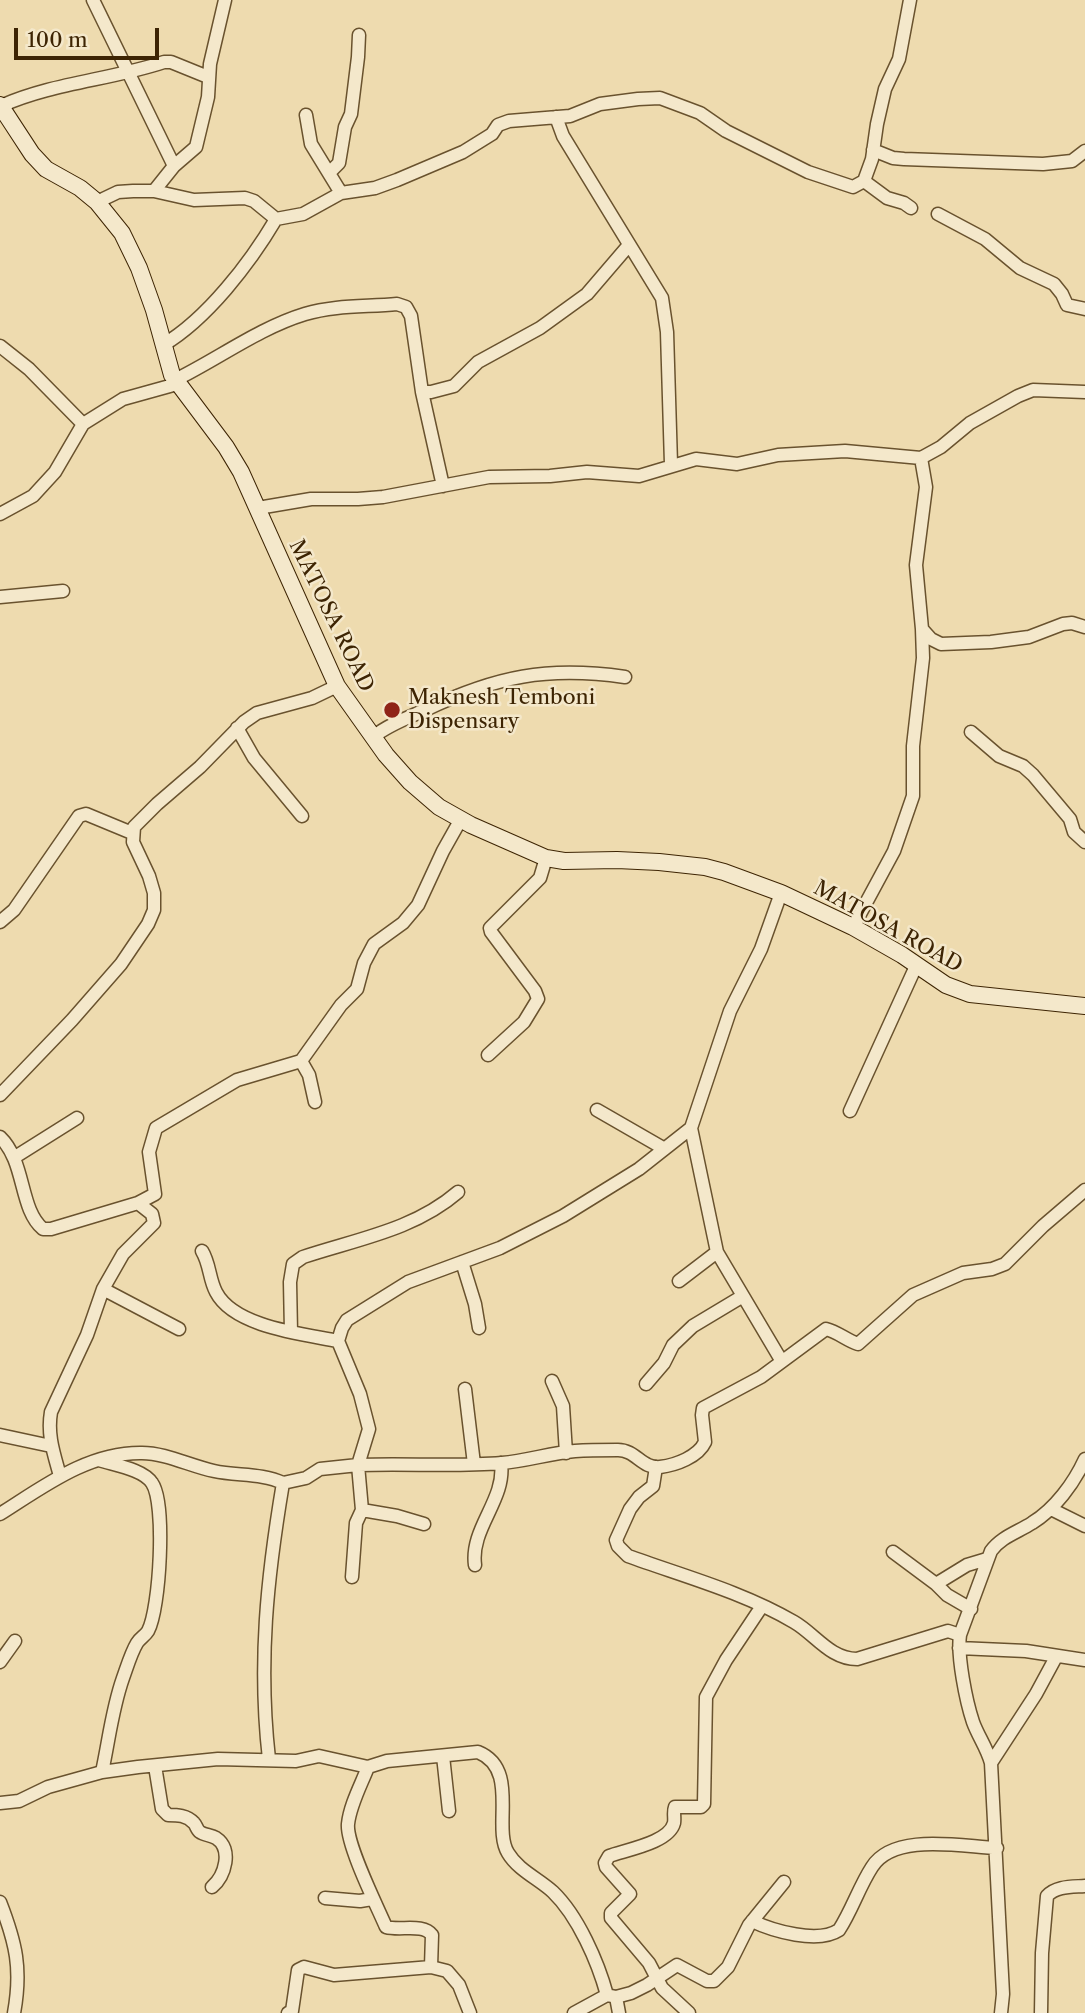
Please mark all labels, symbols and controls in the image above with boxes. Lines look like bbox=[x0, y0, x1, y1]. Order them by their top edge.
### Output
scale bar bbox=[18, 14, 163, 58]
text: 100 m bbox=[27, 27, 88, 52]
street label: MATOSA ROAD bbox=[283, 536, 379, 696]
place label: Maknesh Temboni Dispensary bbox=[408, 685, 595, 735]
marker: Maknesh Temboni Dispensary bbox=[382, 700, 402, 720]
street label: MATOSA ROAD bbox=[809, 876, 967, 978]

